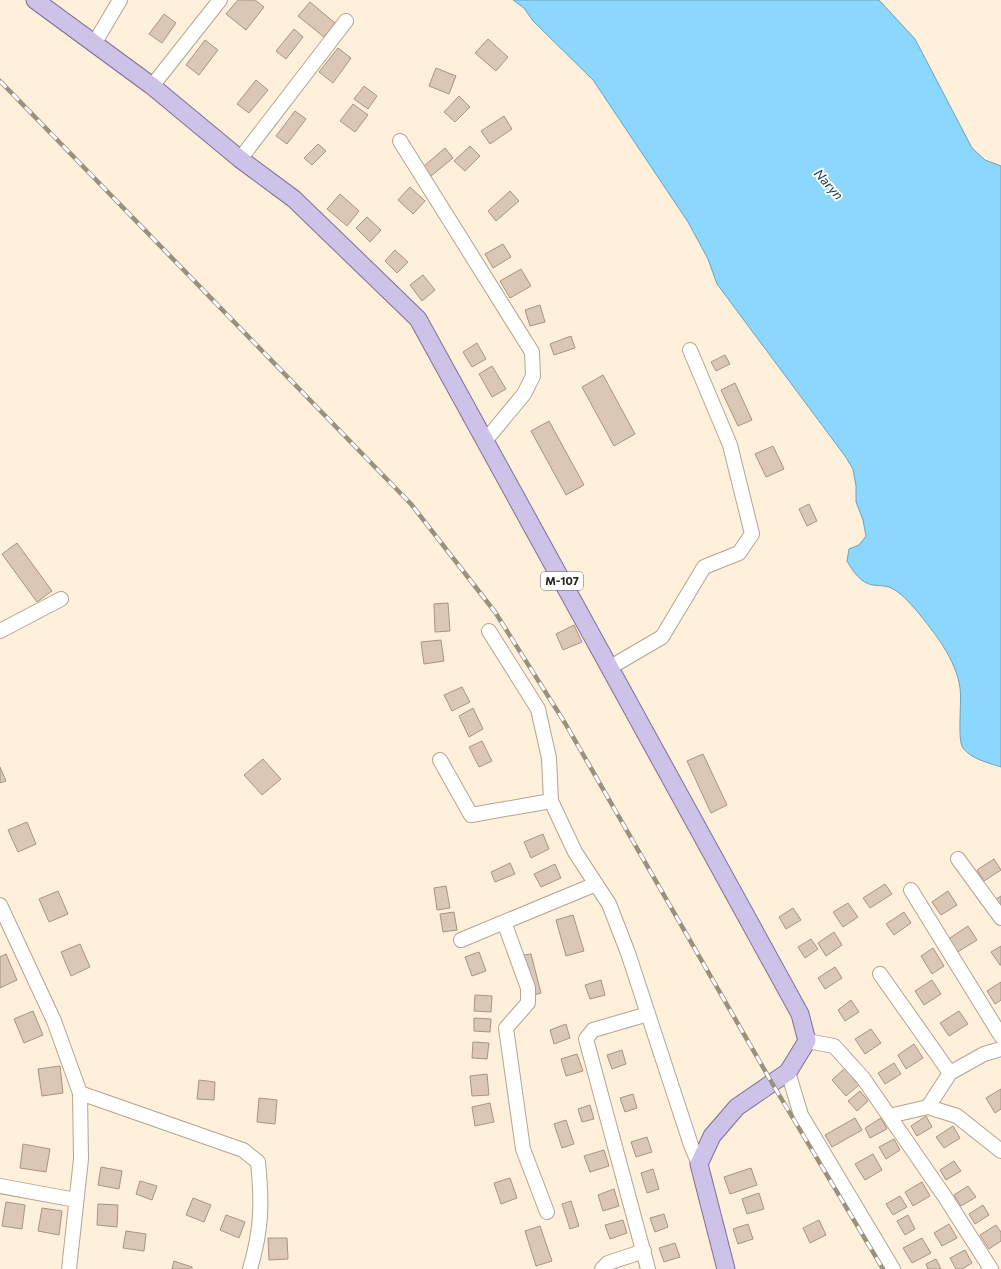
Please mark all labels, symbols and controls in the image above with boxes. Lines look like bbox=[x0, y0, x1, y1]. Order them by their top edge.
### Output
water label: Naryn bbox=[811, 165, 847, 203]
road number: М-107 bbox=[541, 572, 583, 590]

